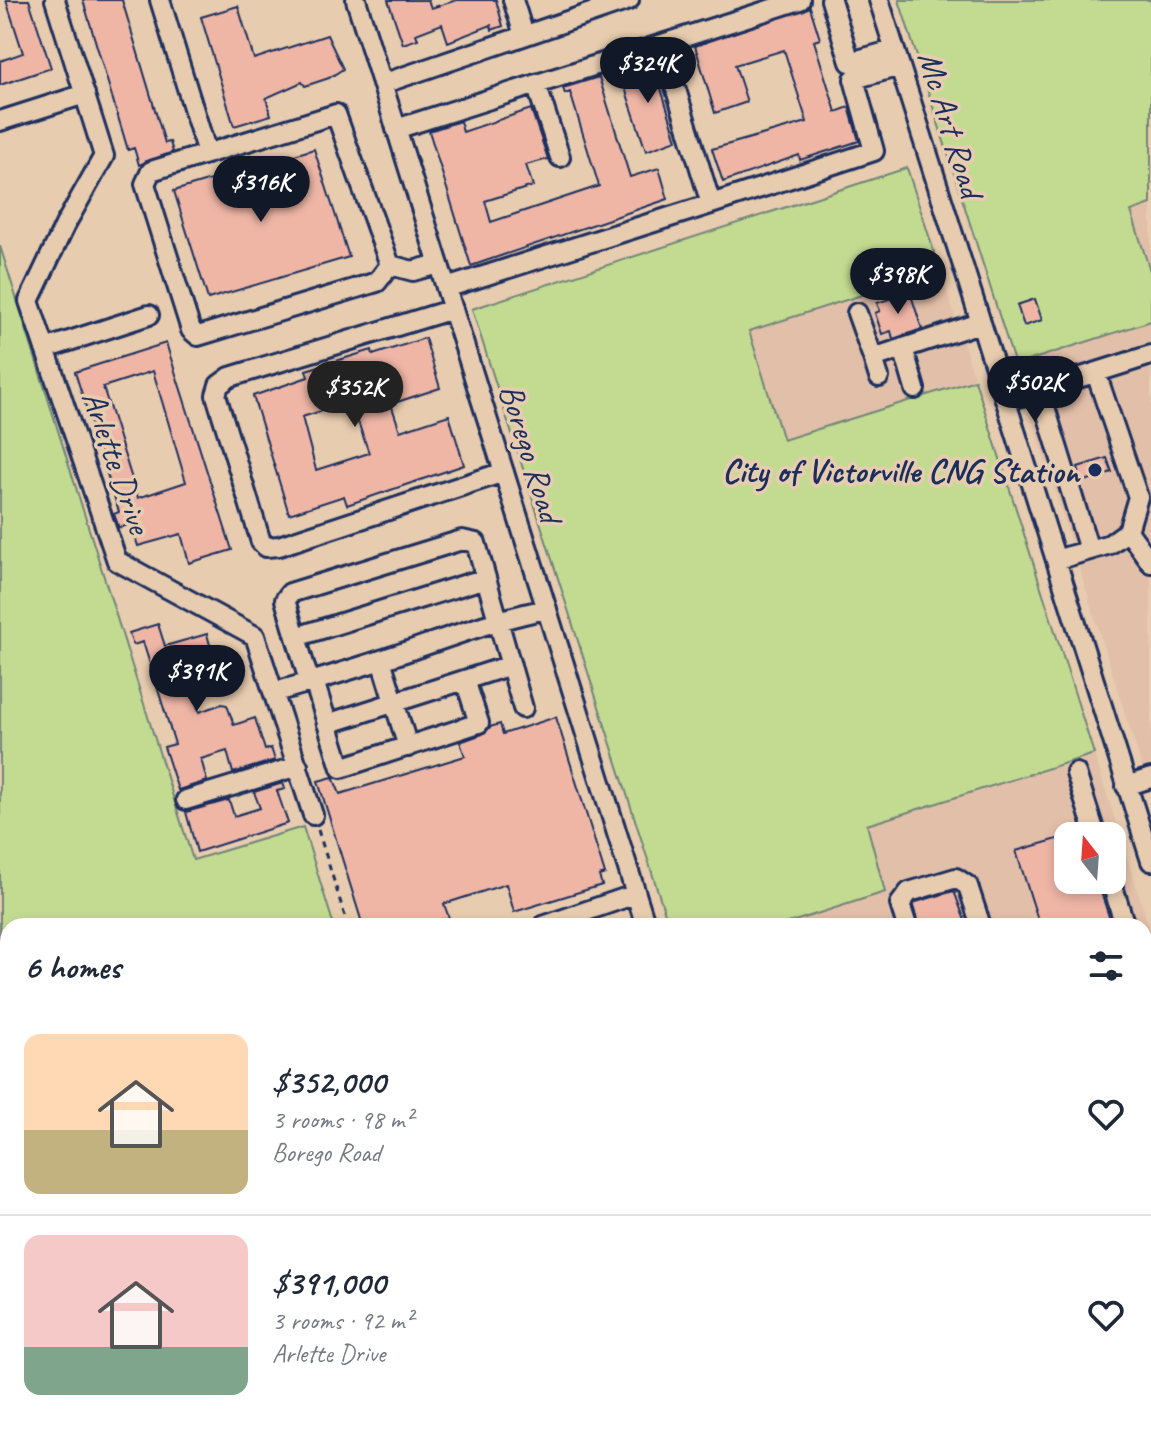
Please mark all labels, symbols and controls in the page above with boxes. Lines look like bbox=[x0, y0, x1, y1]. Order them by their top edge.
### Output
pin: $324K bbox=[592, 37, 704, 105]
text: $324K bbox=[618, 46, 678, 79]
street label: Mc Art Road bbox=[908, 46, 995, 207]
pin: $316K bbox=[205, 156, 317, 224]
text: $316K bbox=[231, 165, 291, 198]
pin: $398K bbox=[842, 248, 954, 316]
text: $398K bbox=[868, 257, 928, 290]
pin: $502K bbox=[979, 356, 1091, 424]
pin: $352K bbox=[299, 361, 411, 429]
text: $502K bbox=[1005, 365, 1065, 398]
text: $352K bbox=[325, 370, 385, 403]
street label: Borego Road bbox=[490, 379, 574, 532]
street label: Arlette Drive bbox=[73, 385, 162, 542]
place label: City of Victorville CNG Station bbox=[722, 449, 1081, 492]
marker: City of Victorville CNG Station bbox=[1086, 461, 1104, 479]
pin: $391K bbox=[141, 645, 253, 713]
text: $391K bbox=[167, 654, 227, 687]
north arrow bbox=[1054, 822, 1126, 894]
map controls bbox=[1054, 822, 1126, 894]
icon: filters bbox=[1084, 944, 1128, 988]
text: 6 homes bbox=[24, 945, 121, 988]
text: $352,000 bbox=[272, 1060, 385, 1103]
icon: home bbox=[88, 1066, 184, 1162]
icon: heart bbox=[1084, 1092, 1128, 1136]
text: 3 rooms · 98 m² bbox=[272, 1103, 413, 1136]
text: Borego Road bbox=[272, 1136, 381, 1169]
text: $391,000 bbox=[272, 1261, 385, 1304]
icon: home bbox=[88, 1267, 184, 1363]
icon: heart bbox=[1084, 1293, 1128, 1337]
text: 3 rooms · 92 m² bbox=[272, 1304, 413, 1337]
text: Arlette Drive bbox=[272, 1337, 385, 1370]

